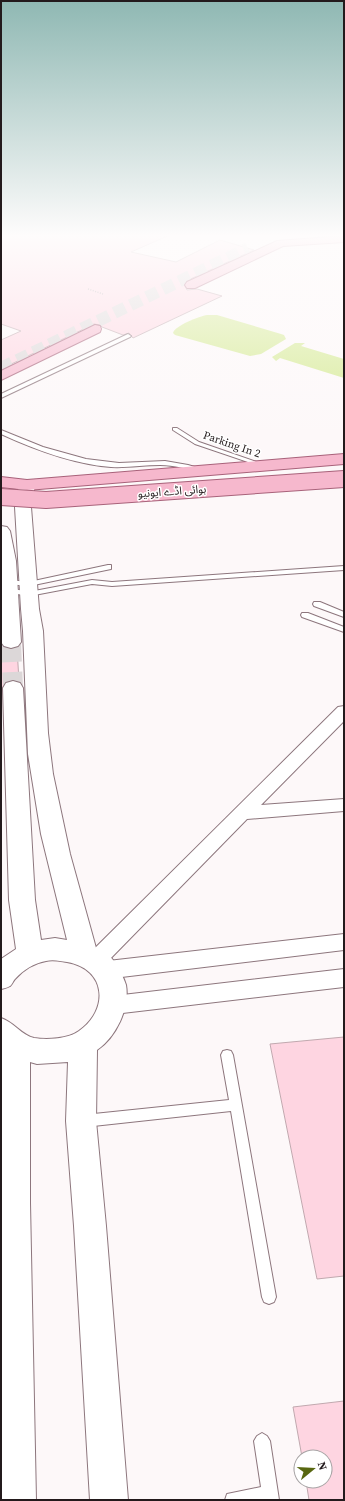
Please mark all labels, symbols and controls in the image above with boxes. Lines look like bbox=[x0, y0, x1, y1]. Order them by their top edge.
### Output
street label: Parking In 2 bbox=[201, 428, 263, 461]
street label: ہوائی اڈے ایونیو bbox=[137, 482, 207, 501]
north arrow bbox=[293, 1449, 333, 1489]
text: N bbox=[314, 1460, 330, 1472]

